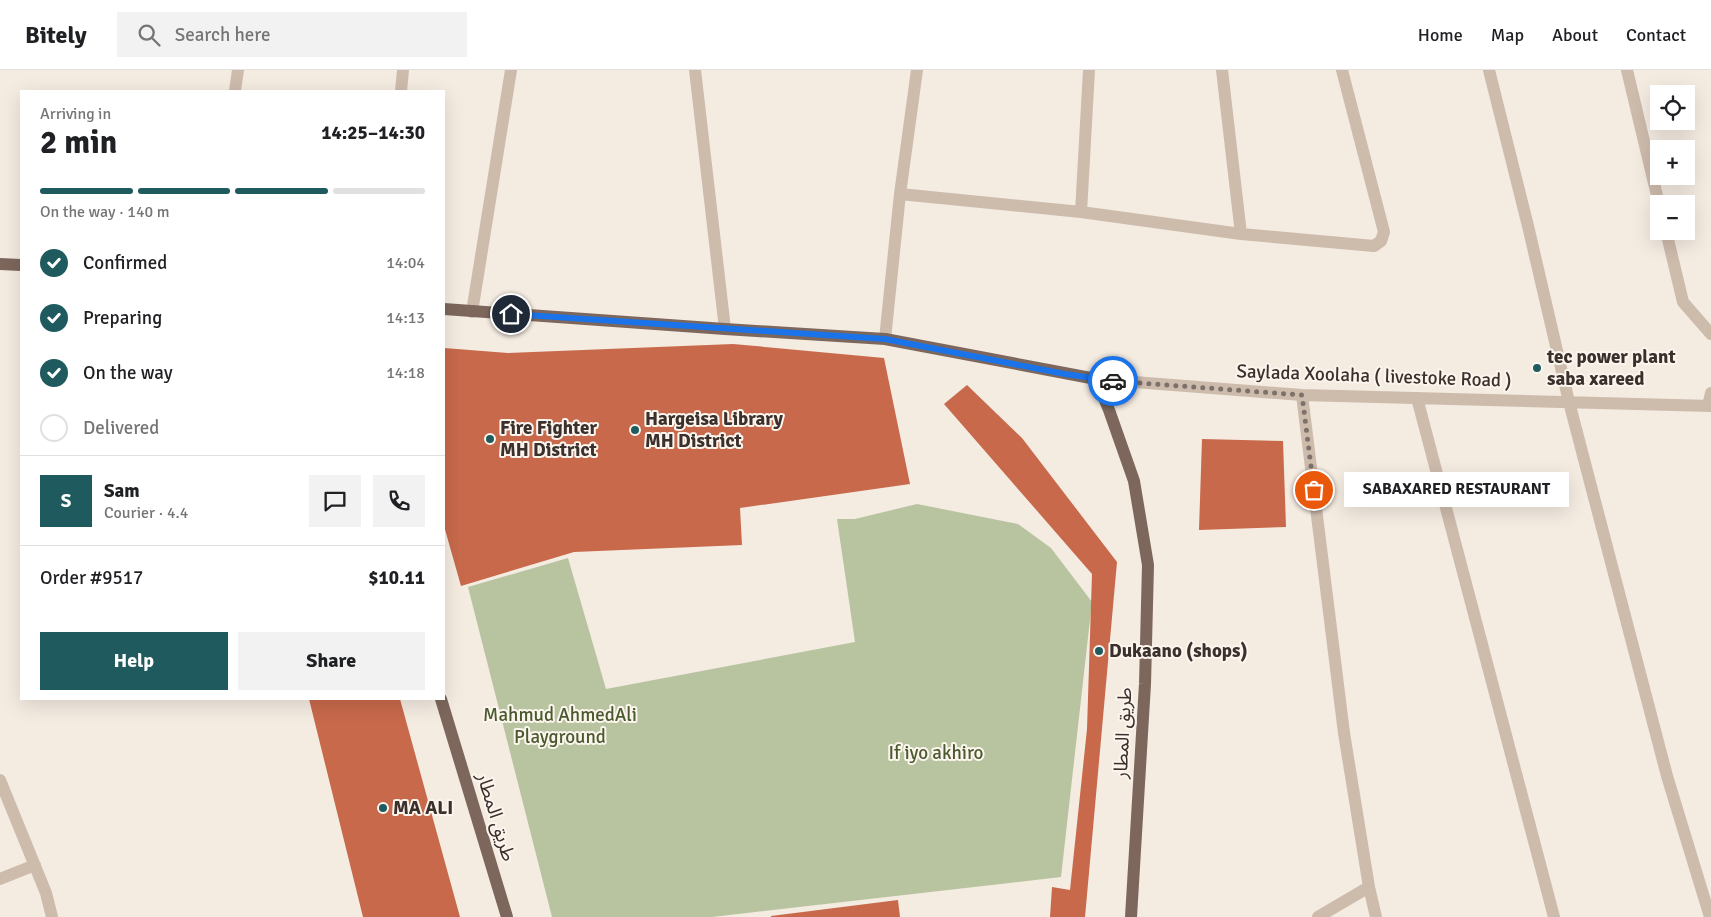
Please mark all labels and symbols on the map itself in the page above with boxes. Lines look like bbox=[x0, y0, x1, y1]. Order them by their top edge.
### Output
pin bbox=[490, 293, 532, 335]
place label: tec power plant saba xareed bbox=[1546, 345, 1676, 391]
courier bbox=[1088, 356, 1138, 406]
street label: Saylada Xoolaha ( livestoke Road ) bbox=[1236, 359, 1512, 393]
marker: tec power plant saba xareed bbox=[1531, 362, 1543, 374]
place label: Hargeisa Library MH District bbox=[645, 407, 784, 453]
place label: Fire Fighter MH District bbox=[500, 416, 597, 462]
marker: Hargeisa Library MH District bbox=[629, 424, 641, 436]
marker: Fire Fighter MH District bbox=[484, 433, 496, 445]
pin bbox=[1293, 469, 1335, 511]
callout: SABAXARED RESTAURANT bbox=[1344, 472, 1569, 508]
place label: Dukaano (shops) bbox=[1109, 639, 1248, 663]
marker: Dukaano (shops) bbox=[1093, 645, 1105, 657]
street label: طريق المطار bbox=[1109, 687, 1137, 780]
park label: Mahmud AhmedAli Playground bbox=[483, 703, 637, 749]
park label: If iyo akhiro bbox=[889, 741, 984, 765]
street label: طريق المطار bbox=[471, 769, 521, 864]
place label: MA ALI bbox=[393, 796, 453, 820]
marker: MA ALI bbox=[377, 802, 389, 814]

